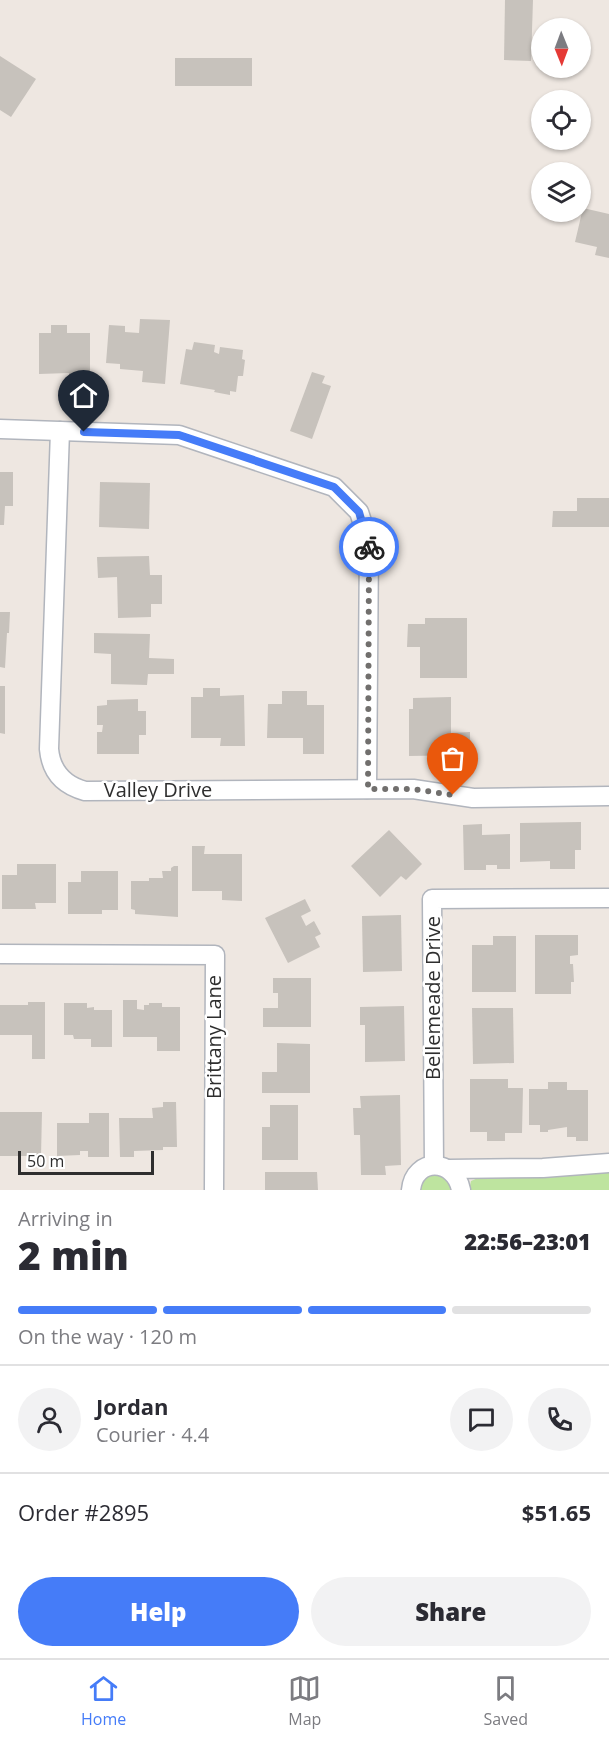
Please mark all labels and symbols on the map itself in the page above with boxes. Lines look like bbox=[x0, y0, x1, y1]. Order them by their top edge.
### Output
north arrow bbox=[531, 18, 591, 78]
pin bbox=[58, 370, 109, 432]
courier bbox=[339, 517, 399, 577]
pin bbox=[427, 733, 478, 795]
street label: Valley Drive bbox=[104, 776, 212, 803]
street label: Bellemeade Drive bbox=[419, 916, 446, 1080]
street label: Brittany Lane bbox=[200, 975, 227, 1099]
scale bar bbox=[18, 1148, 154, 1176]

